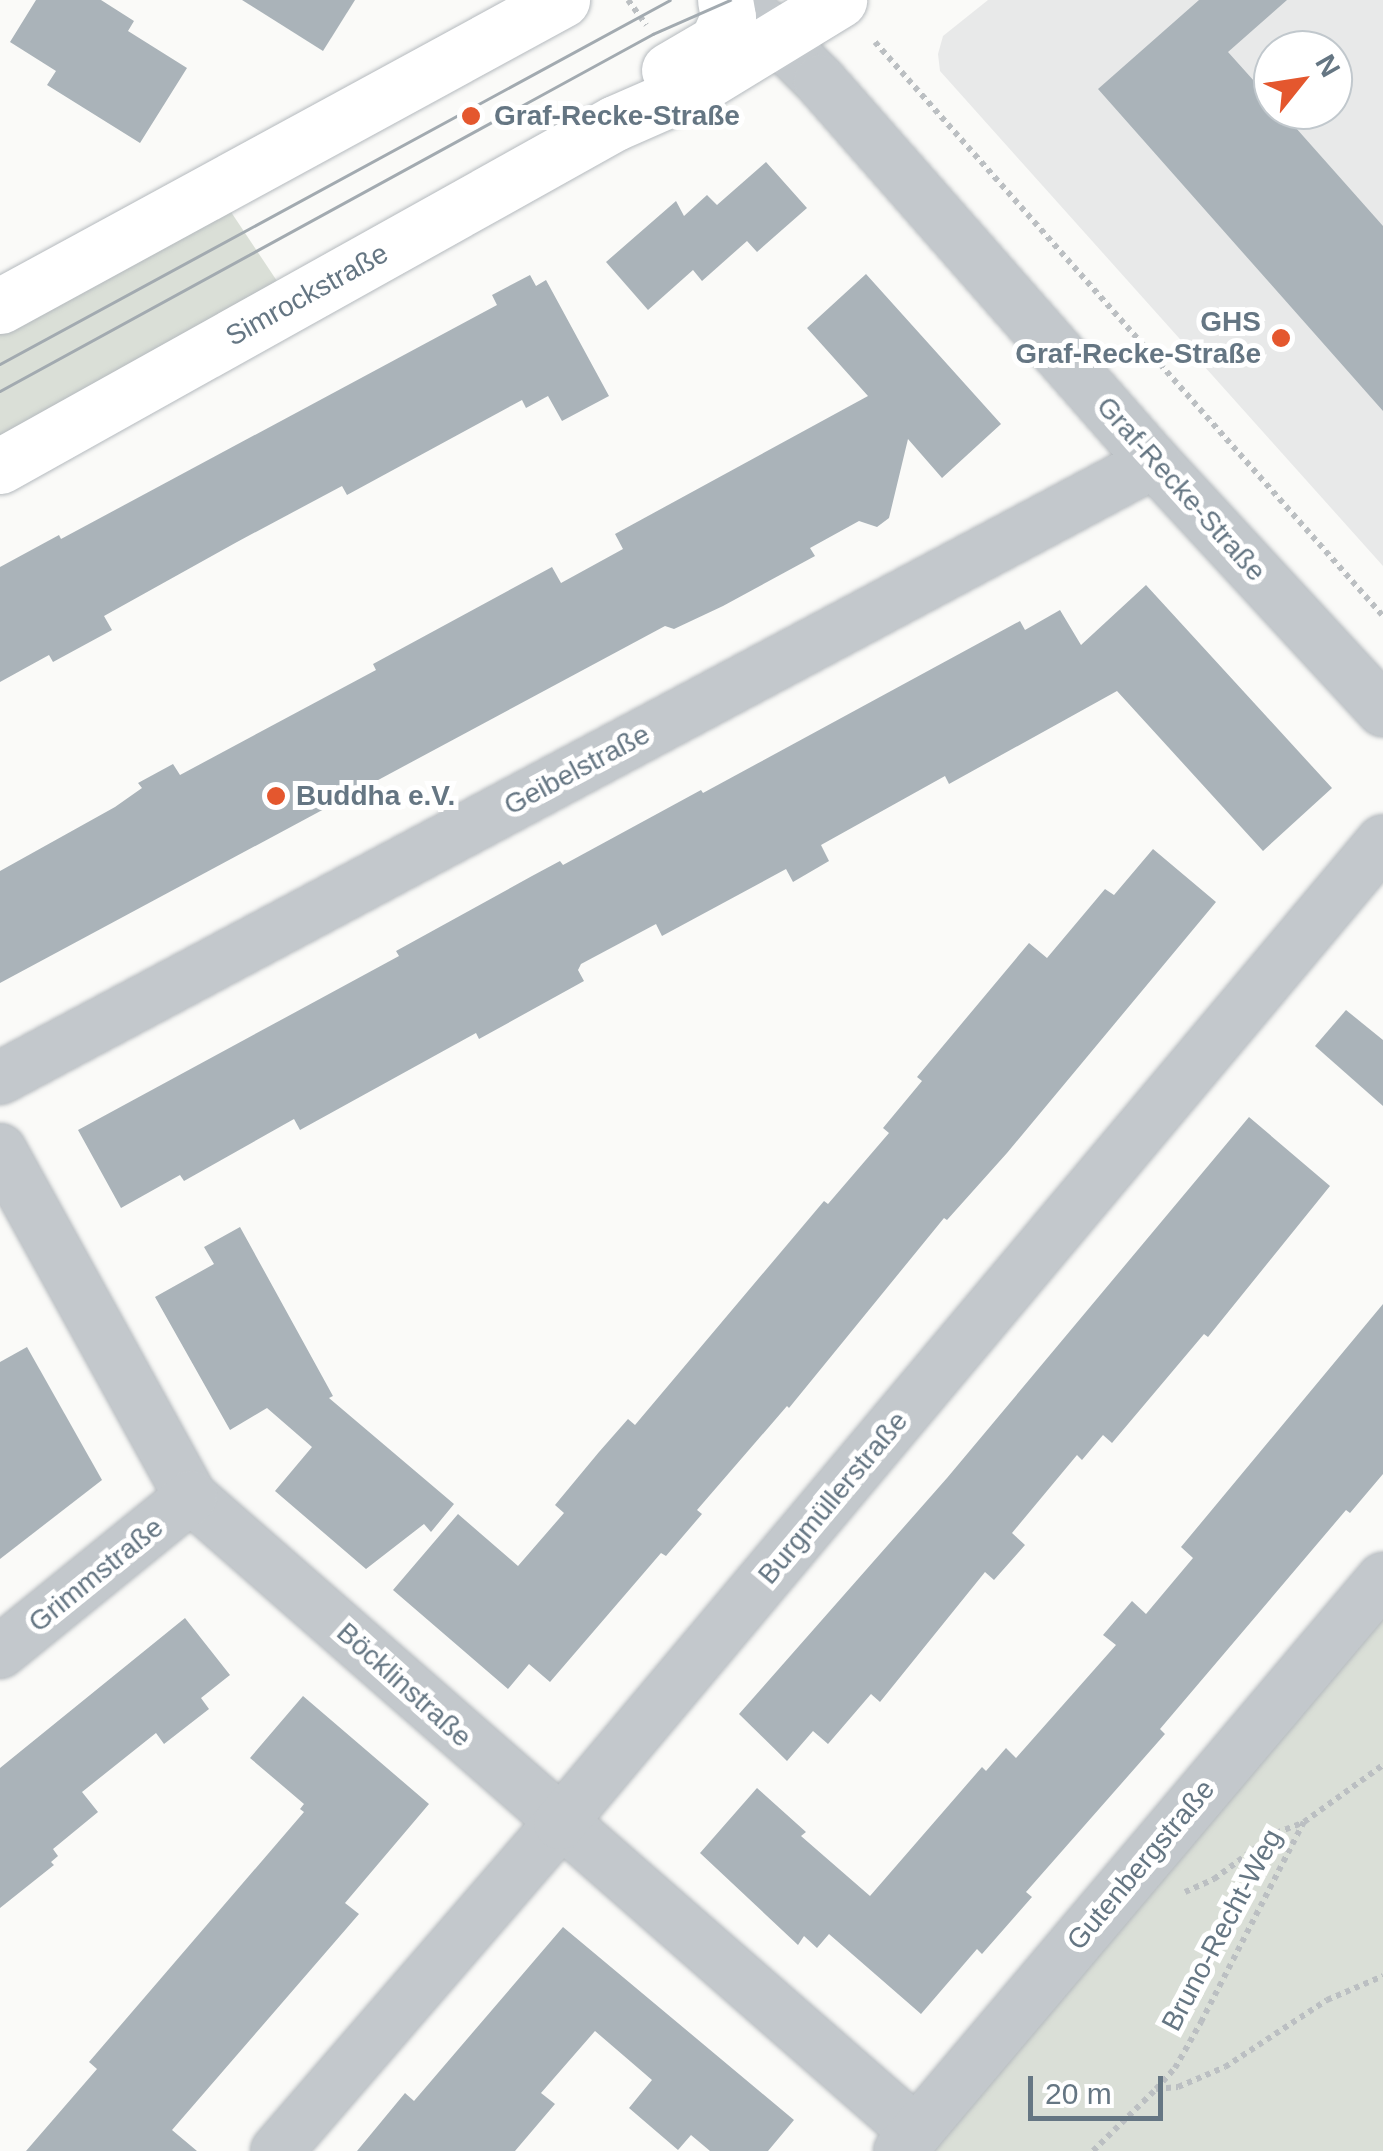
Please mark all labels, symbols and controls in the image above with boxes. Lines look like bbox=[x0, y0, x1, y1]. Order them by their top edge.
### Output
north arrow bbox=[1253, 30, 1353, 130]
text: N bbox=[1309, 49, 1346, 82]
place label: Graf-Recke-Straße bbox=[494, 99, 740, 133]
marker: Graf-Recke-Straße bbox=[458, 103, 484, 129]
street label: Simrockstraße bbox=[220, 237, 394, 353]
place label: GHS Graf-Recke-Straße bbox=[1015, 305, 1261, 371]
marker: GHS Graf-Recke-Straße bbox=[1270, 327, 1292, 349]
street label: Graf-Recke-Straße bbox=[1089, 390, 1273, 588]
street label: Geibelstraße bbox=[498, 718, 656, 822]
place label: Buddha e.V. bbox=[296, 779, 455, 813]
marker: Buddha e.V. bbox=[265, 785, 287, 807]
street label: Burgmüllerstraße bbox=[751, 1405, 915, 1591]
street label: Grimmstraße bbox=[22, 1511, 170, 1639]
street label: Böcklinstraße bbox=[330, 1616, 478, 1754]
street label: Gutenbergstraße bbox=[1060, 1773, 1222, 1957]
street label: Bruno-Recht-Weg bbox=[1155, 1823, 1289, 2037]
scale bar bbox=[1033, 2056, 1168, 2118]
text: 20 m bbox=[1045, 2077, 1112, 2110]

